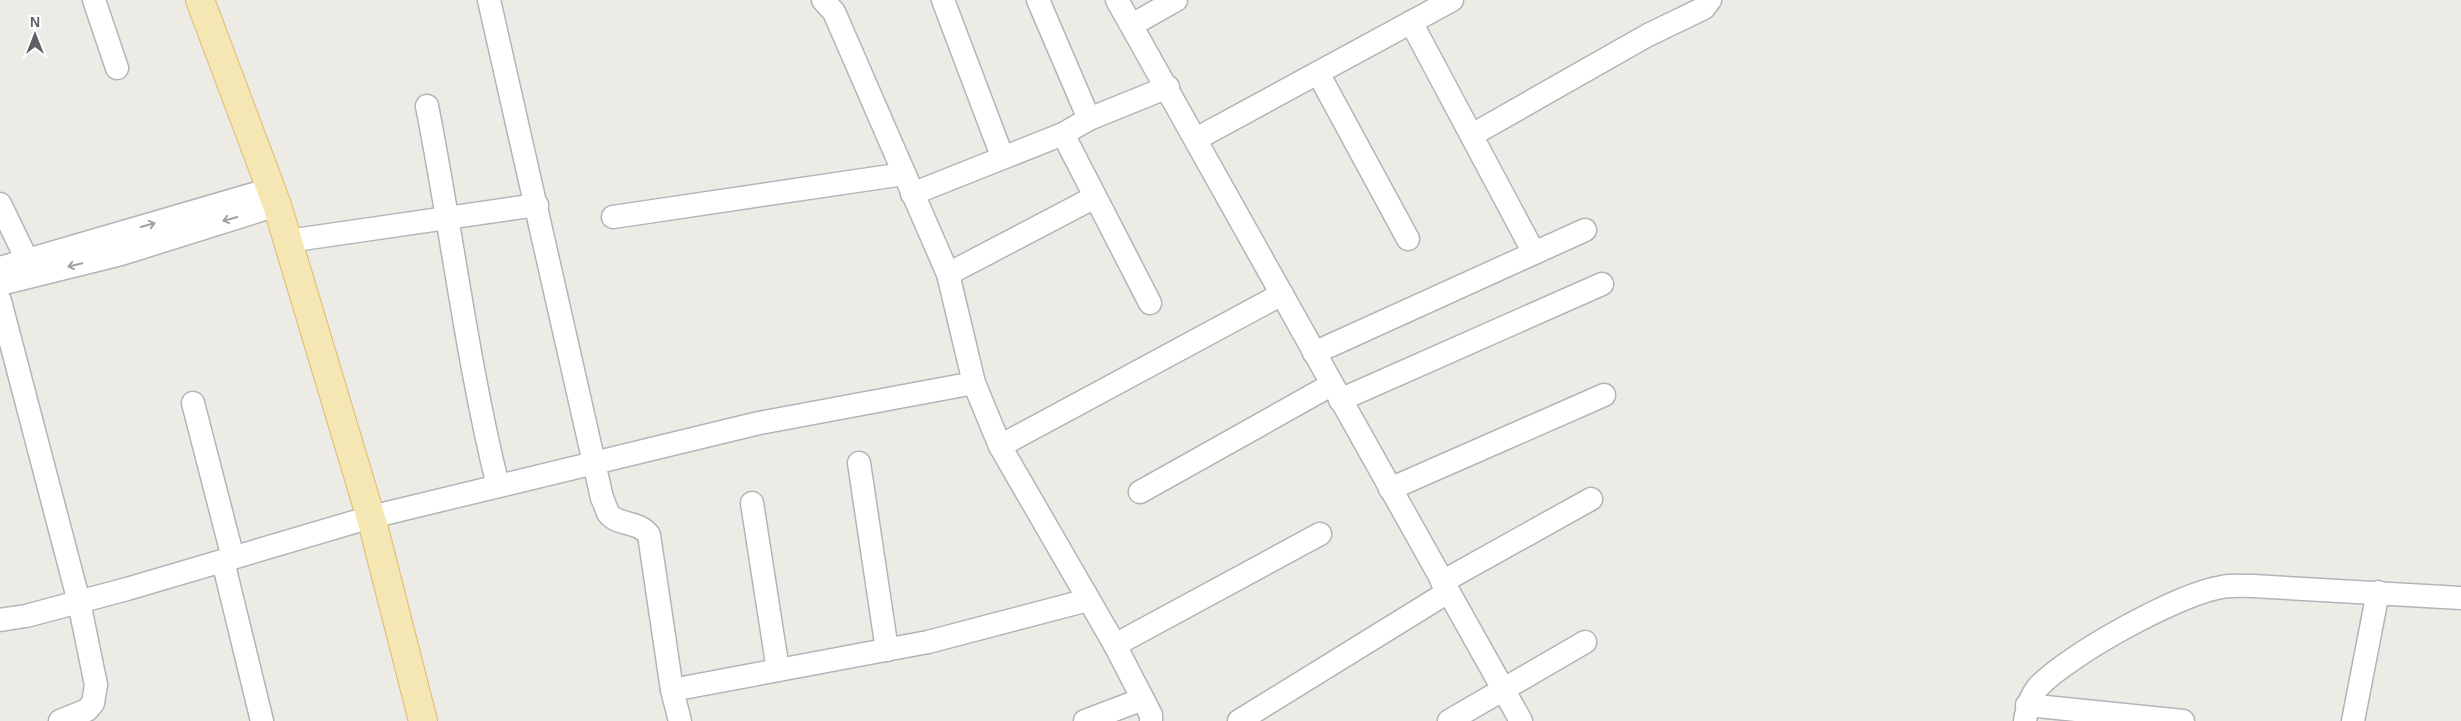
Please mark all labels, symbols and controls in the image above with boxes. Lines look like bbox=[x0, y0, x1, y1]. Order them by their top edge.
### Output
north arrow bbox=[10, 10, 60, 60]
text: N bbox=[30, 14, 40, 30]
one-way arrow bbox=[223, 215, 239, 225]
one-way arrow bbox=[139, 219, 155, 229]
one-way arrow bbox=[67, 261, 83, 270]

